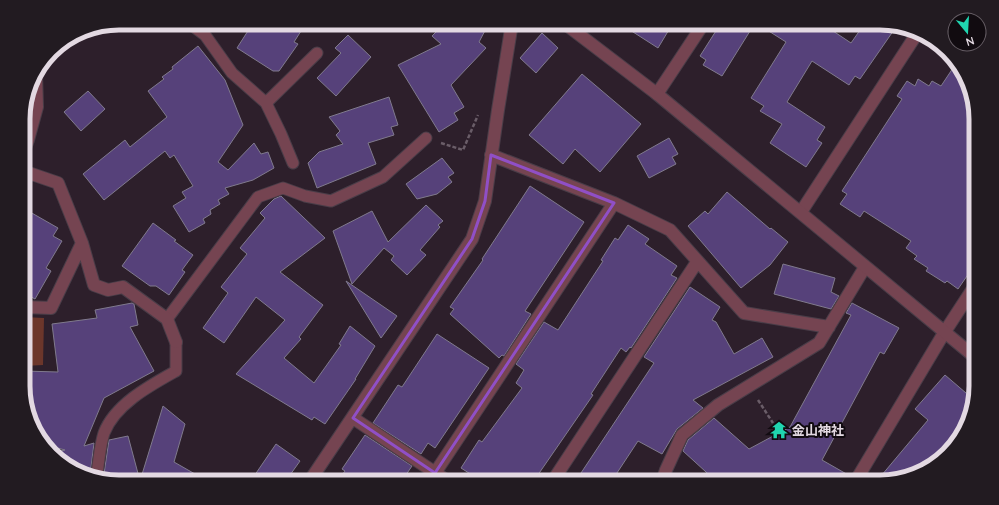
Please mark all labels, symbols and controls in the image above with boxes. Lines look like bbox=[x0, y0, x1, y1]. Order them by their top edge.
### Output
north arrow bbox=[947, 12, 987, 52]
text: N bbox=[964, 34, 976, 49]
temple icon: 金山神社 bbox=[769, 420, 789, 440]
place label: 金山神社 bbox=[792, 422, 844, 438]

